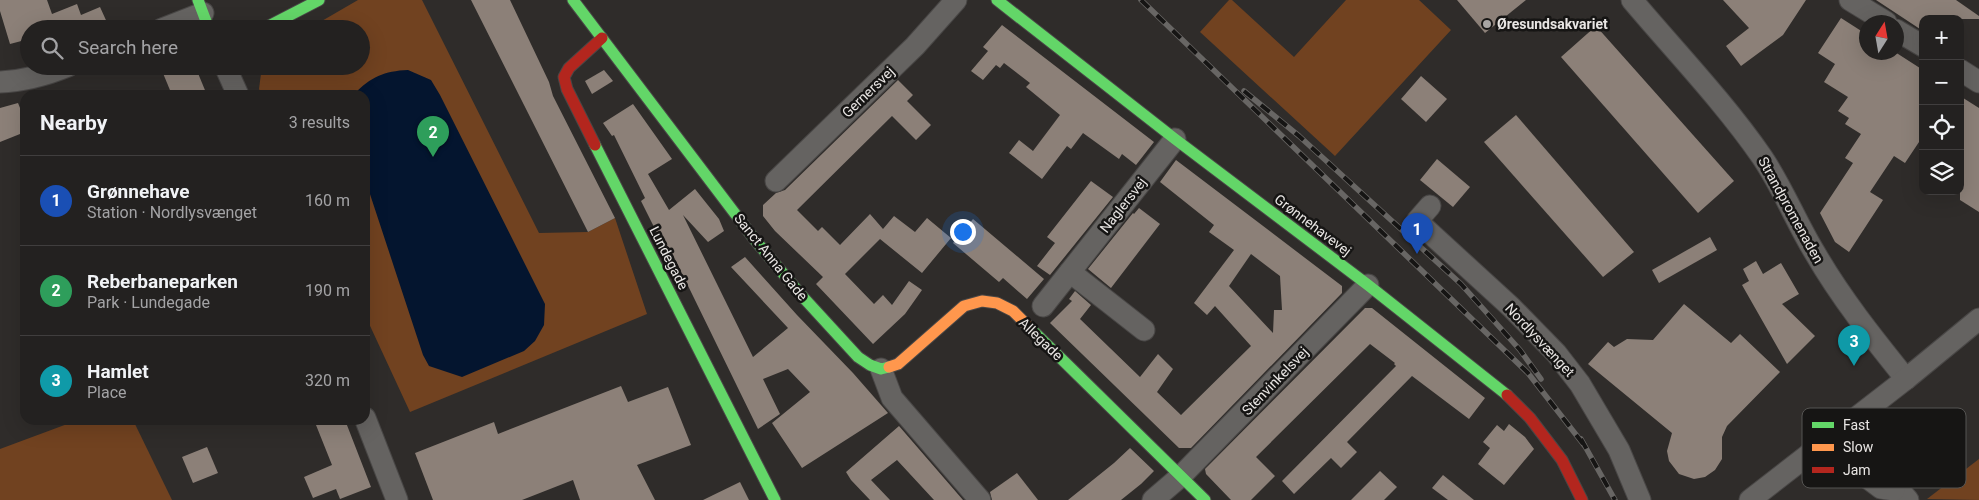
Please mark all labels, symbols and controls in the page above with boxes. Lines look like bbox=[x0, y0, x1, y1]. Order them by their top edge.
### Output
north arrow bbox=[1859, 15, 1904, 60]
map controls bbox=[1919, 15, 1964, 195]
button: + bbox=[1919, 15, 1964, 60]
place label: Øresundsakvariet bbox=[1497, 16, 1608, 32]
marker: Øresundsakvariet bbox=[1481, 18, 1493, 30]
search box bbox=[20, 20, 370, 75]
icon: search bbox=[38, 34, 66, 62]
text: Search here bbox=[78, 36, 178, 59]
button: − bbox=[1919, 60, 1964, 105]
street label: Gernersvej bbox=[839, 63, 897, 121]
button: locate bbox=[1919, 105, 1964, 150]
text: Nearby bbox=[40, 111, 107, 135]
text: 3 results bbox=[289, 113, 350, 132]
pin: 2 bbox=[417, 116, 449, 157]
button: layers bbox=[1919, 150, 1964, 195]
street label: Strandpromenaden bbox=[1755, 154, 1827, 266]
street label: Naglersvej bbox=[1096, 174, 1150, 236]
text: Grønnehave bbox=[87, 180, 190, 203]
text: 1 bbox=[51, 191, 61, 210]
text: 160 m bbox=[305, 191, 350, 210]
street label: Grønnehavevej bbox=[1272, 191, 1354, 259]
text: Station · Nordlysvænget bbox=[87, 203, 257, 222]
street label: Sanct Anna Gade bbox=[731, 210, 811, 304]
pin: 1 bbox=[1401, 213, 1433, 254]
your location bbox=[950, 219, 976, 245]
street label: Lundegade bbox=[646, 224, 692, 292]
text: Reberbaneparken bbox=[87, 270, 238, 293]
text: 2 bbox=[51, 281, 61, 300]
text: 190 m bbox=[305, 281, 350, 300]
text: Park · Lundegade bbox=[87, 293, 210, 312]
street label: Nordlysvænget bbox=[1502, 300, 1578, 380]
street label: Allegade bbox=[1016, 314, 1066, 364]
pin: 3 bbox=[1838, 325, 1870, 366]
street label: Stenvinkelsvej bbox=[1239, 344, 1311, 418]
text: Hamlet bbox=[87, 360, 149, 383]
text: 3 bbox=[51, 371, 61, 390]
text: 320 m bbox=[305, 371, 350, 390]
text: Place bbox=[87, 383, 127, 402]
legend bbox=[1802, 408, 1966, 488]
text: Fast bbox=[1843, 417, 1870, 433]
text: Slow bbox=[1843, 439, 1874, 455]
text: Jam bbox=[1843, 462, 1871, 478]

